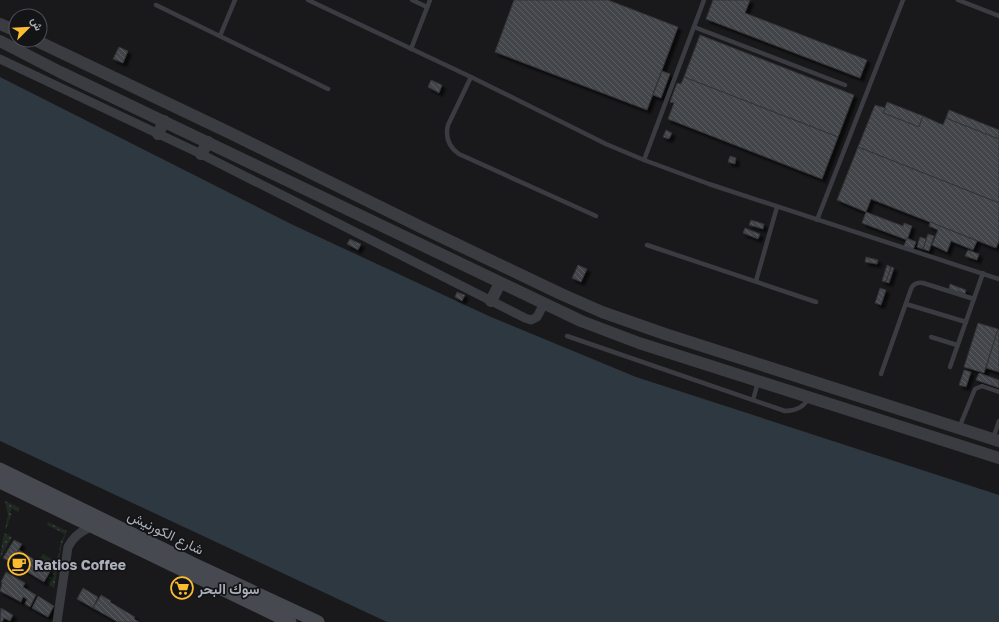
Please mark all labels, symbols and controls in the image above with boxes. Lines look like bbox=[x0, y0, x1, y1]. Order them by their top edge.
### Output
north arrow bbox=[8, 8, 48, 48]
text: ش bbox=[28, 15, 46, 33]
street label: شارع الكورنيش bbox=[124, 506, 207, 560]
cafe icon: Ratios Coffee bbox=[6, 551, 32, 577]
place label: Ratios Coffee bbox=[34, 556, 126, 573]
supermarket icon: سوك البحر bbox=[169, 575, 195, 601]
place label: سوك البحر bbox=[197, 580, 259, 598]

